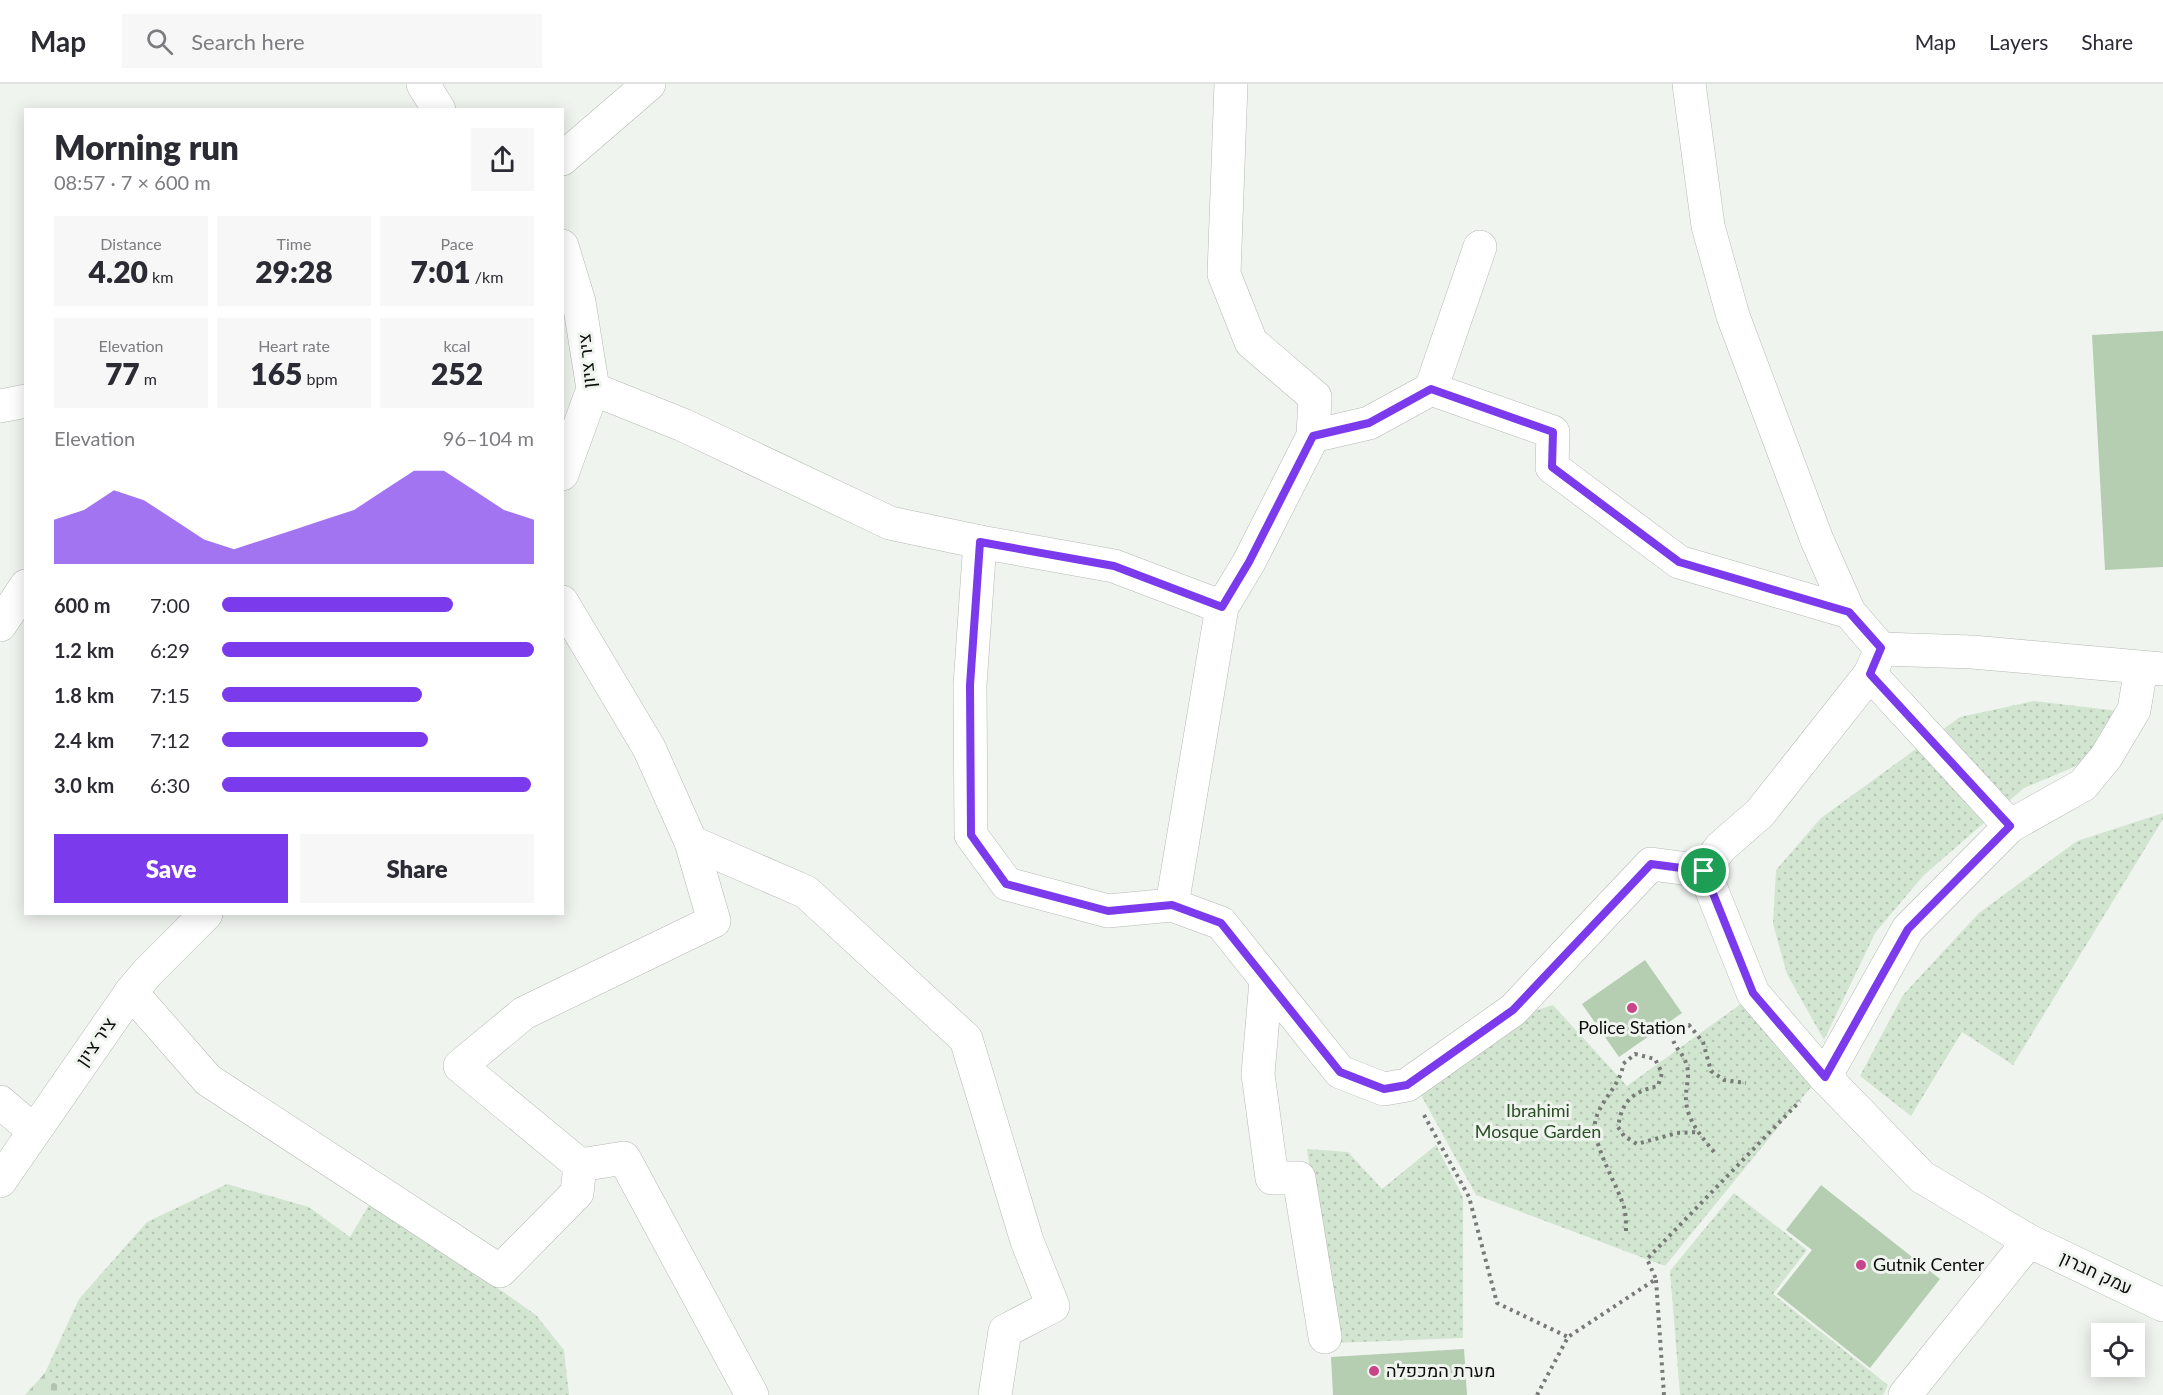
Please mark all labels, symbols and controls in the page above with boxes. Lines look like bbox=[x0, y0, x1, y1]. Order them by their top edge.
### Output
search box bbox=[122, 14, 542, 68]
text: Map bbox=[30, 24, 86, 58]
icon: search bbox=[143, 25, 176, 58]
text: Search here bbox=[191, 28, 305, 55]
text: Map bbox=[1915, 29, 1956, 54]
text: Layers bbox=[1989, 29, 2048, 54]
text: Share bbox=[2081, 29, 2133, 54]
text: Morning run bbox=[54, 127, 239, 167]
button: share bbox=[471, 128, 534, 191]
text: 08:57 · 7 × 600 m bbox=[54, 170, 211, 194]
text: Distance bbox=[100, 234, 162, 253]
text: Time bbox=[277, 234, 311, 253]
text: Pace bbox=[440, 234, 474, 253]
text: 4.20 bbox=[89, 253, 148, 289]
text: 29:28 bbox=[255, 253, 333, 289]
text: 7:01 bbox=[411, 253, 471, 289]
text: km bbox=[148, 267, 173, 286]
text: /km bbox=[471, 267, 503, 286]
street label: ציר ציון bbox=[572, 333, 600, 389]
text: Elevation bbox=[99, 336, 164, 355]
text: Heart rate bbox=[258, 336, 330, 355]
text: kcal bbox=[443, 336, 471, 355]
text: 77 bbox=[105, 355, 140, 391]
text: 165 bbox=[250, 355, 303, 391]
text: 252 bbox=[431, 355, 483, 391]
text: m bbox=[140, 369, 157, 388]
text: bpm bbox=[303, 369, 338, 388]
text: Elevation bbox=[54, 426, 135, 450]
text: 96–104 m bbox=[443, 426, 534, 450]
text: 600 m bbox=[54, 593, 110, 617]
text: 7:00 bbox=[150, 593, 190, 617]
text: 1.2 km bbox=[54, 638, 114, 662]
text: 6:29 bbox=[150, 638, 190, 662]
text: 1.8 km bbox=[54, 683, 114, 707]
text: 7:15 bbox=[150, 683, 190, 707]
text: 2.4 km bbox=[54, 728, 114, 752]
text: 7:12 bbox=[150, 728, 190, 752]
text: 3.0 km bbox=[54, 773, 114, 797]
text: 6:30 bbox=[150, 773, 190, 797]
button: Save bbox=[54, 834, 288, 903]
button: Share bbox=[300, 834, 534, 903]
pin bbox=[1678, 845, 1729, 896]
icon: arrive bbox=[1687, 854, 1720, 887]
marker: Police Station bbox=[1625, 1001, 1639, 1015]
street label: ציר ציון bbox=[71, 1013, 120, 1070]
place label: Police Station bbox=[1578, 1016, 1686, 1038]
park label: Ibrahimi Mosque Garden bbox=[1475, 1099, 1601, 1142]
street label: עמק חברון bbox=[2057, 1246, 2136, 1298]
place label: Gutnik Center bbox=[1873, 1253, 1985, 1275]
marker: Gutnik Center bbox=[1854, 1258, 1868, 1272]
map controls bbox=[2091, 1323, 2145, 1377]
button: locate bbox=[2091, 1323, 2145, 1377]
place label: מערת המכפלה bbox=[1386, 1359, 1495, 1381]
marker: מערת המכפלה bbox=[1367, 1364, 1381, 1378]

